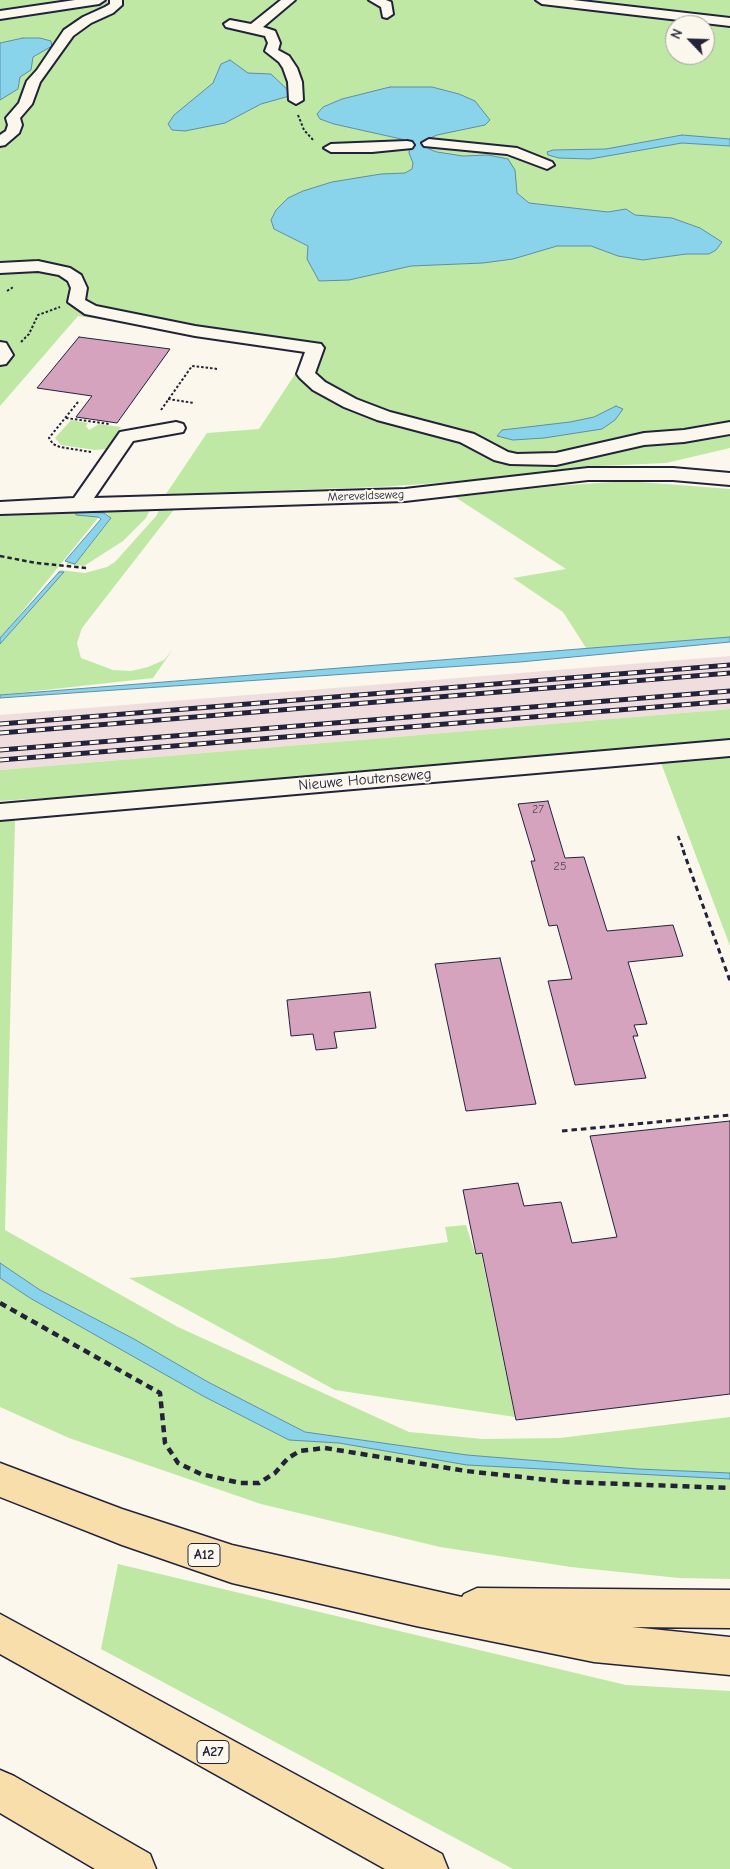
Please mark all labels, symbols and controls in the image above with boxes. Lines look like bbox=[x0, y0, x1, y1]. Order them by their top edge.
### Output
north arrow bbox=[665, 15, 715, 65]
text: N bbox=[667, 26, 686, 42]
street label: Mereveldseweg bbox=[327, 487, 405, 505]
street label: Nieuwe Houtenseweg bbox=[298, 765, 432, 795]
house number: 27 bbox=[532, 803, 544, 817]
house number: 25 bbox=[554, 860, 566, 874]
road number: A12 bbox=[188, 1544, 220, 1566]
road number: A27 bbox=[197, 1740, 229, 1764]

